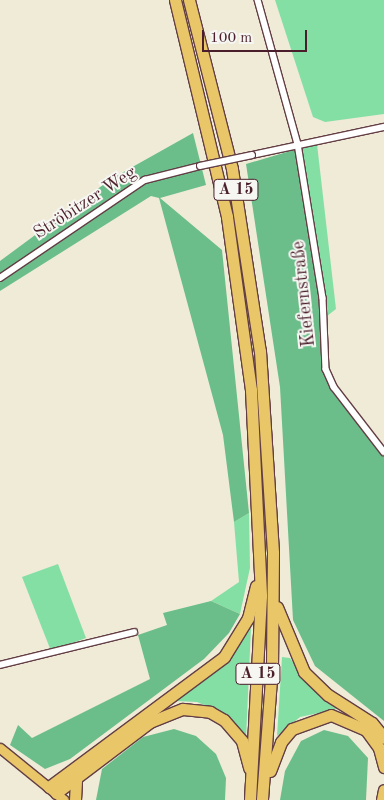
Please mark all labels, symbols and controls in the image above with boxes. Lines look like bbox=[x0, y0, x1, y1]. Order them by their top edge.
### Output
scale bar bbox=[204, 20, 309, 52]
text: 100 m bbox=[210, 31, 252, 46]
street label: Ströbitzer Weg bbox=[30, 162, 140, 244]
road number: A 15 bbox=[212, 176, 260, 204]
street label: Kiefernstraße bbox=[288, 240, 320, 348]
road number: A 15 bbox=[234, 661, 282, 688]

